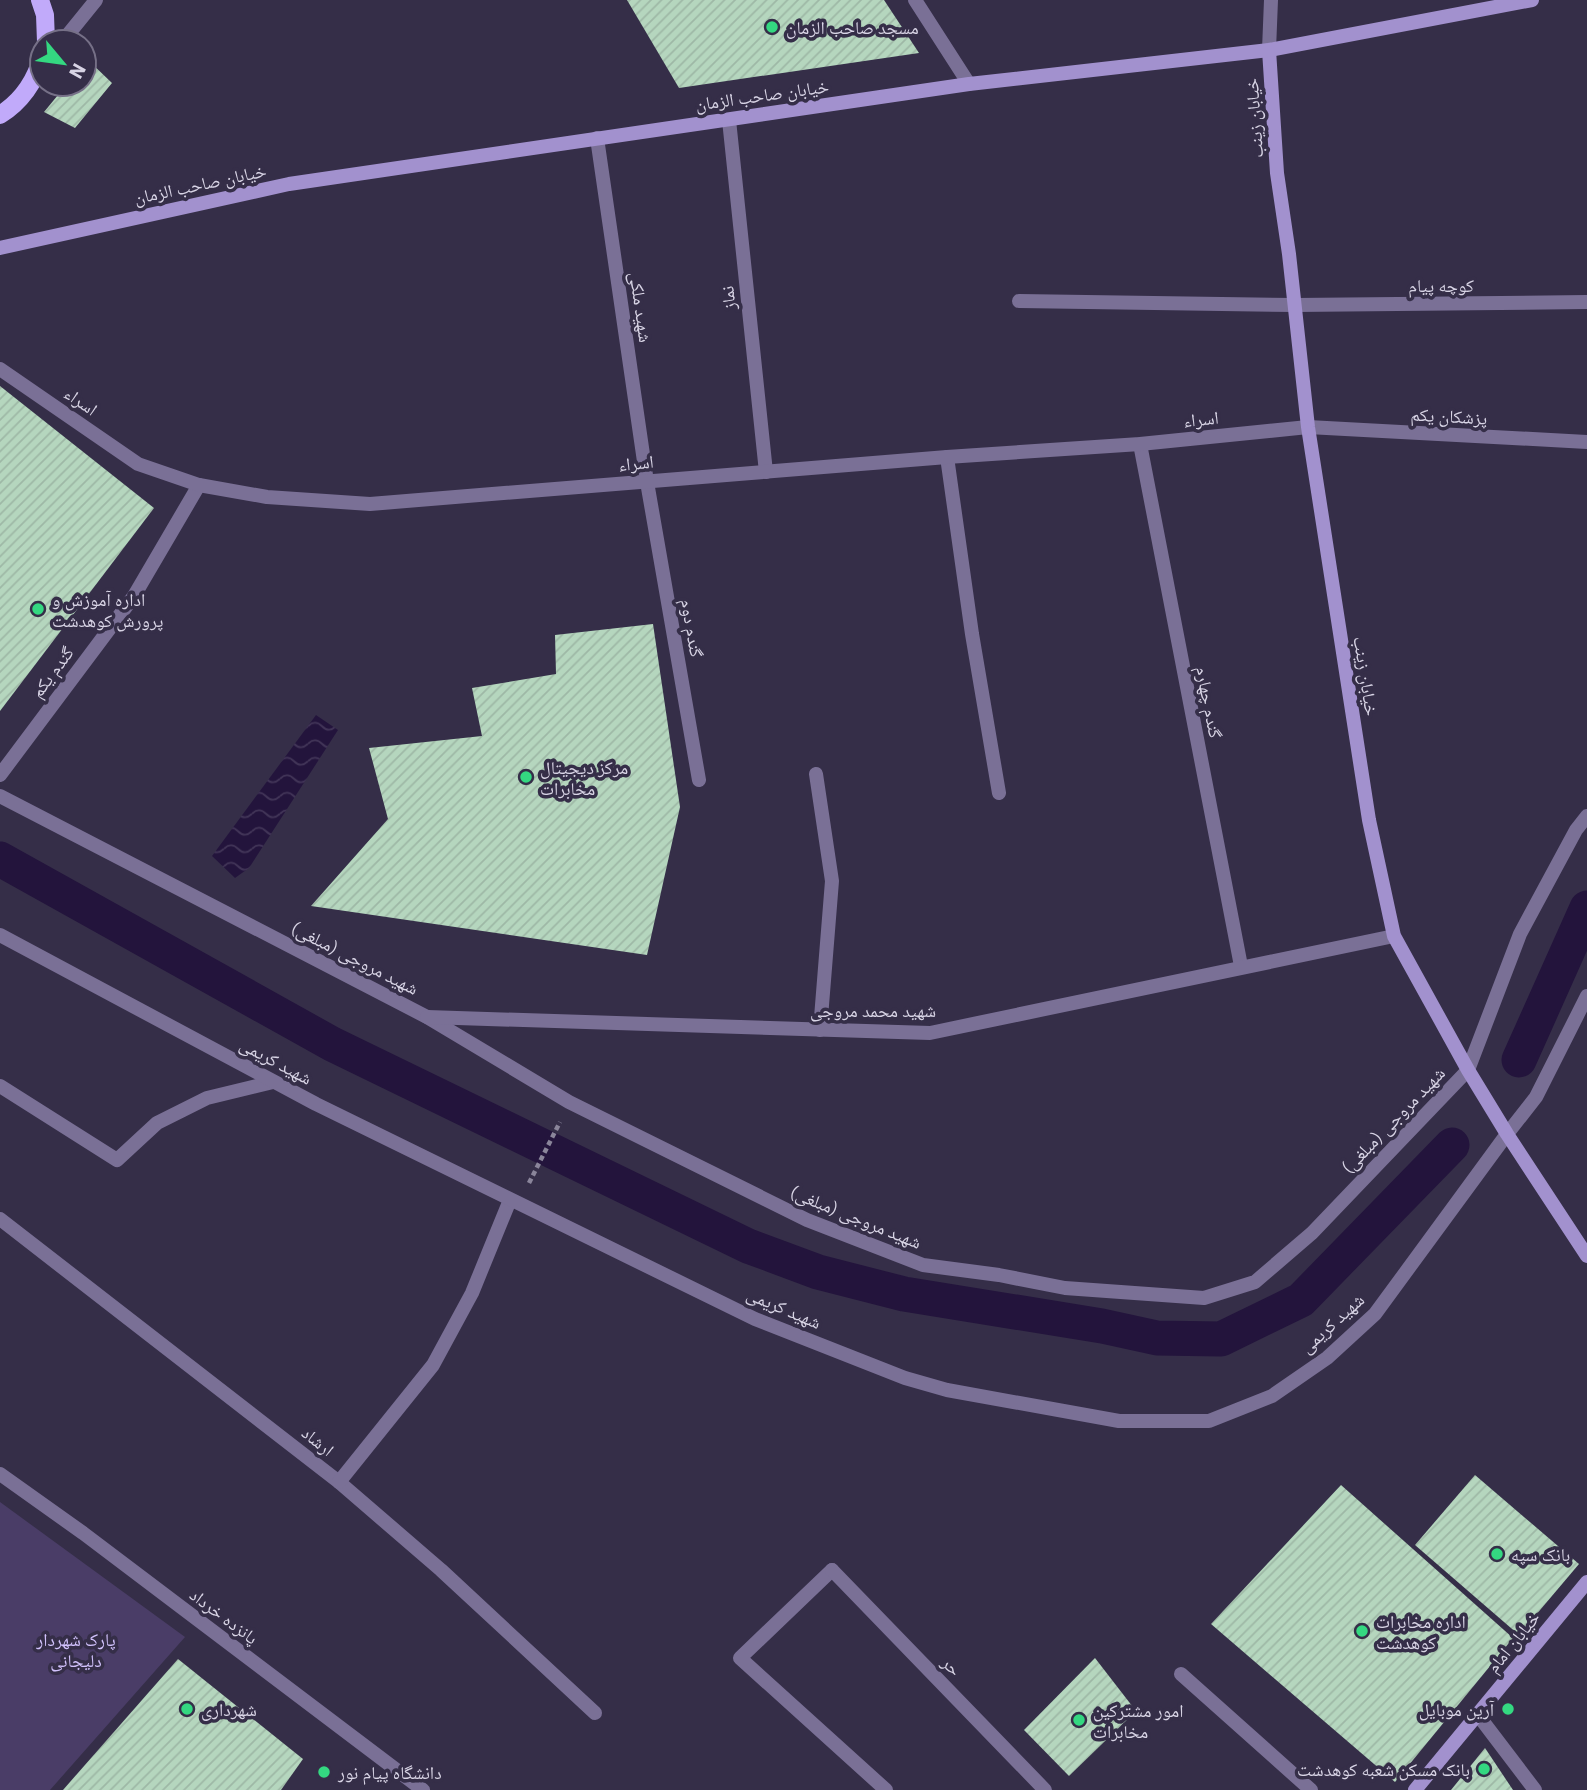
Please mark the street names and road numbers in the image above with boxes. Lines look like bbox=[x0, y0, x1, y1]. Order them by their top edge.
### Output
street label: خیابان صاحب الزمان bbox=[694, 74, 830, 116]
street label: خیابان زینب bbox=[1240, 77, 1268, 159]
street label: خیابان صاحب الزمان bbox=[132, 159, 268, 209]
street label: شهید ملکی bbox=[625, 270, 657, 344]
street label: کوچه پیام bbox=[1408, 274, 1474, 298]
street label: نماز bbox=[715, 285, 741, 312]
street label: اسراء bbox=[60, 381, 102, 421]
street label: پزشکان یکم bbox=[1410, 403, 1488, 430]
street label: اسراء bbox=[1182, 406, 1220, 432]
street label: اسراء bbox=[617, 450, 655, 476]
street label: گندم دوم bbox=[675, 597, 709, 660]
street label: خیابان زینب bbox=[1348, 635, 1384, 717]
street label: گندم یکم bbox=[25, 641, 80, 703]
street label: گندم چهارم bbox=[1190, 664, 1227, 741]
street label: شهید مروجی (مبلغی) bbox=[288, 916, 422, 1000]
street label: شهید محمد مروجی bbox=[810, 999, 936, 1022]
street label: شهید کریمی bbox=[236, 1032, 316, 1090]
street label: شهید مروجی (مبلغی) bbox=[1336, 1062, 1450, 1178]
street label: شهید مروجی (مبلغی) bbox=[787, 1180, 925, 1254]
street label: شهید کریمی bbox=[743, 1282, 825, 1334]
street label: شهید کریمی bbox=[1295, 1288, 1369, 1358]
street label: ارشاد bbox=[297, 1421, 339, 1461]
street label: پانزده خرداد bbox=[185, 1583, 263, 1649]
street label: خیابان امام bbox=[1481, 1607, 1546, 1678]
street label: حر bbox=[937, 1651, 967, 1681]

